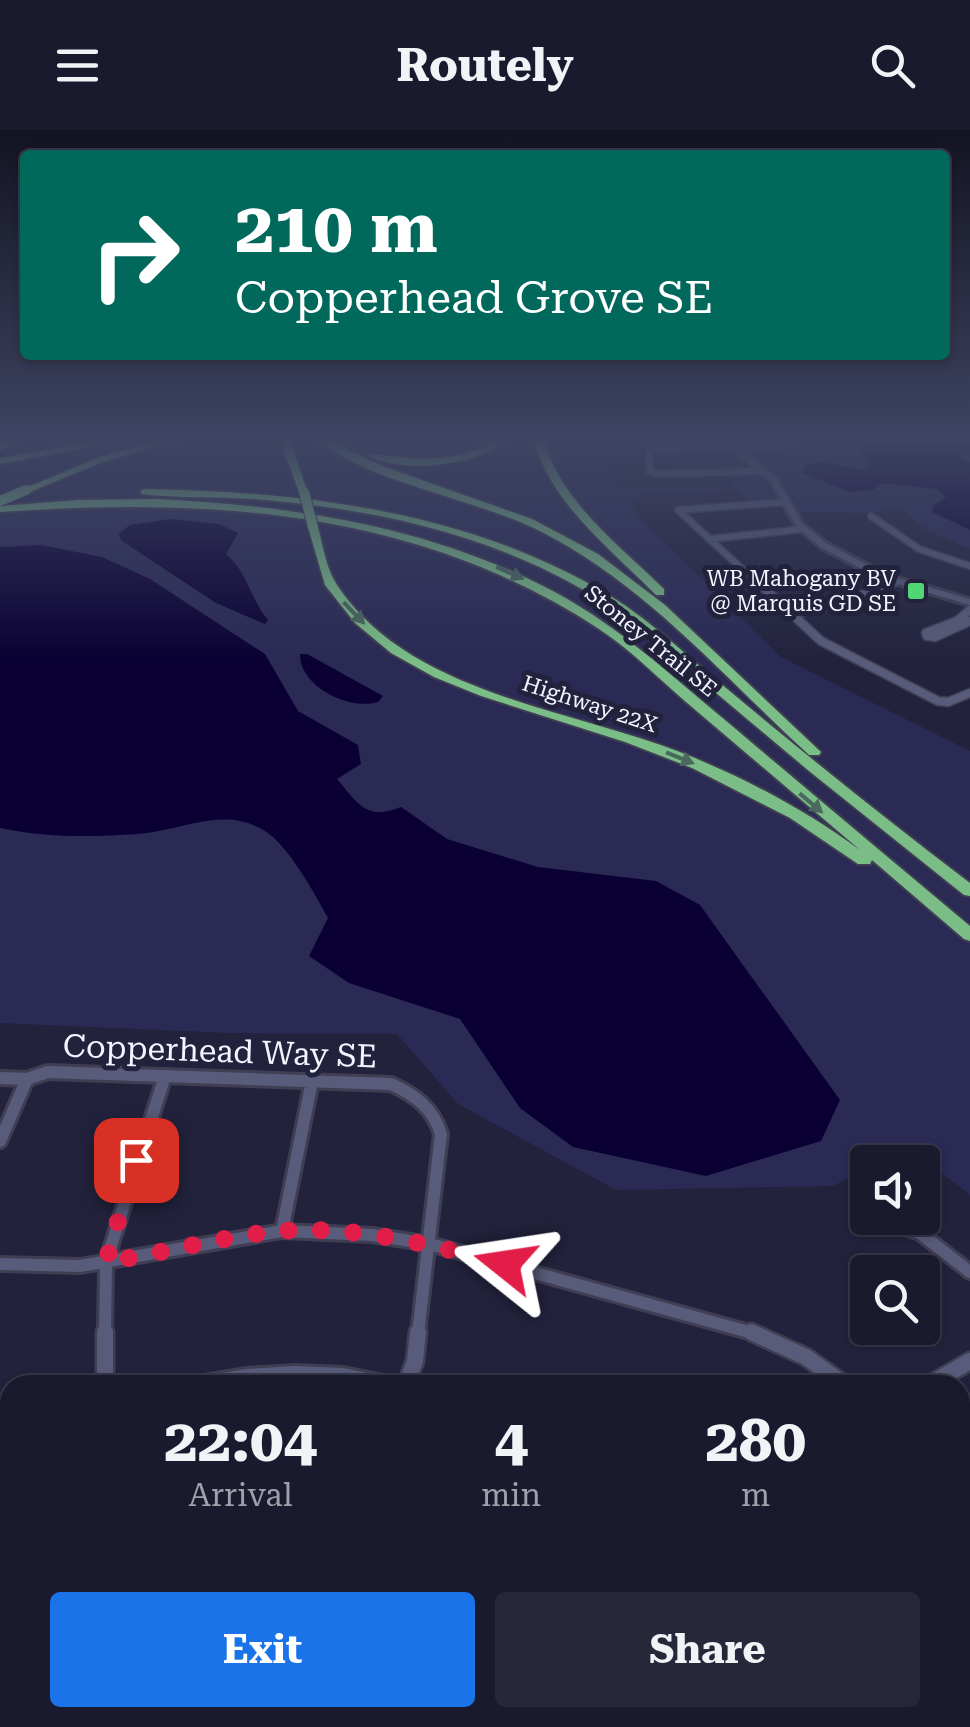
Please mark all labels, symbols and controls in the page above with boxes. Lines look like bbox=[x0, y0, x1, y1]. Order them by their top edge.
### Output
icon: menu bbox=[50, 38, 105, 93]
icon: search bbox=[865, 38, 920, 93]
text: Routely bbox=[396, 39, 574, 92]
text: 210 m bbox=[235, 187, 438, 269]
icon: right bbox=[70, 190, 200, 320]
text: Copperhead Grove SE bbox=[235, 271, 713, 324]
one-way arrow bbox=[496, 564, 525, 581]
place label: WB Mahogany BV @ Marquis GD SE bbox=[707, 566, 897, 616]
street label: Stoney Trail SE bbox=[580, 580, 722, 702]
marker: WB Mahogany BV @ Marquis GD SE bbox=[905, 580, 927, 602]
one-way arrow bbox=[342, 601, 365, 625]
street label: Highway 22X bbox=[519, 670, 661, 738]
one-way arrow bbox=[665, 750, 695, 766]
one-way arrow bbox=[798, 791, 823, 813]
street label: Copperhead Way SE bbox=[62, 1027, 378, 1075]
pin bbox=[94, 1118, 179, 1203]
icon: arrive bbox=[109, 1133, 164, 1188]
map controls bbox=[850, 1145, 940, 1345]
button: sound bbox=[850, 1145, 940, 1235]
position arrow bbox=[453, 1212, 557, 1316]
button: search bbox=[850, 1255, 940, 1345]
text: 22:04 bbox=[164, 1405, 317, 1476]
text: 4 bbox=[494, 1405, 528, 1476]
text: 280 bbox=[705, 1405, 806, 1476]
text: Arrival bbox=[189, 1476, 293, 1514]
text: min bbox=[481, 1476, 541, 1514]
text: m bbox=[741, 1476, 770, 1514]
button: Exit bbox=[50, 1592, 475, 1707]
button: Share bbox=[495, 1592, 920, 1707]

